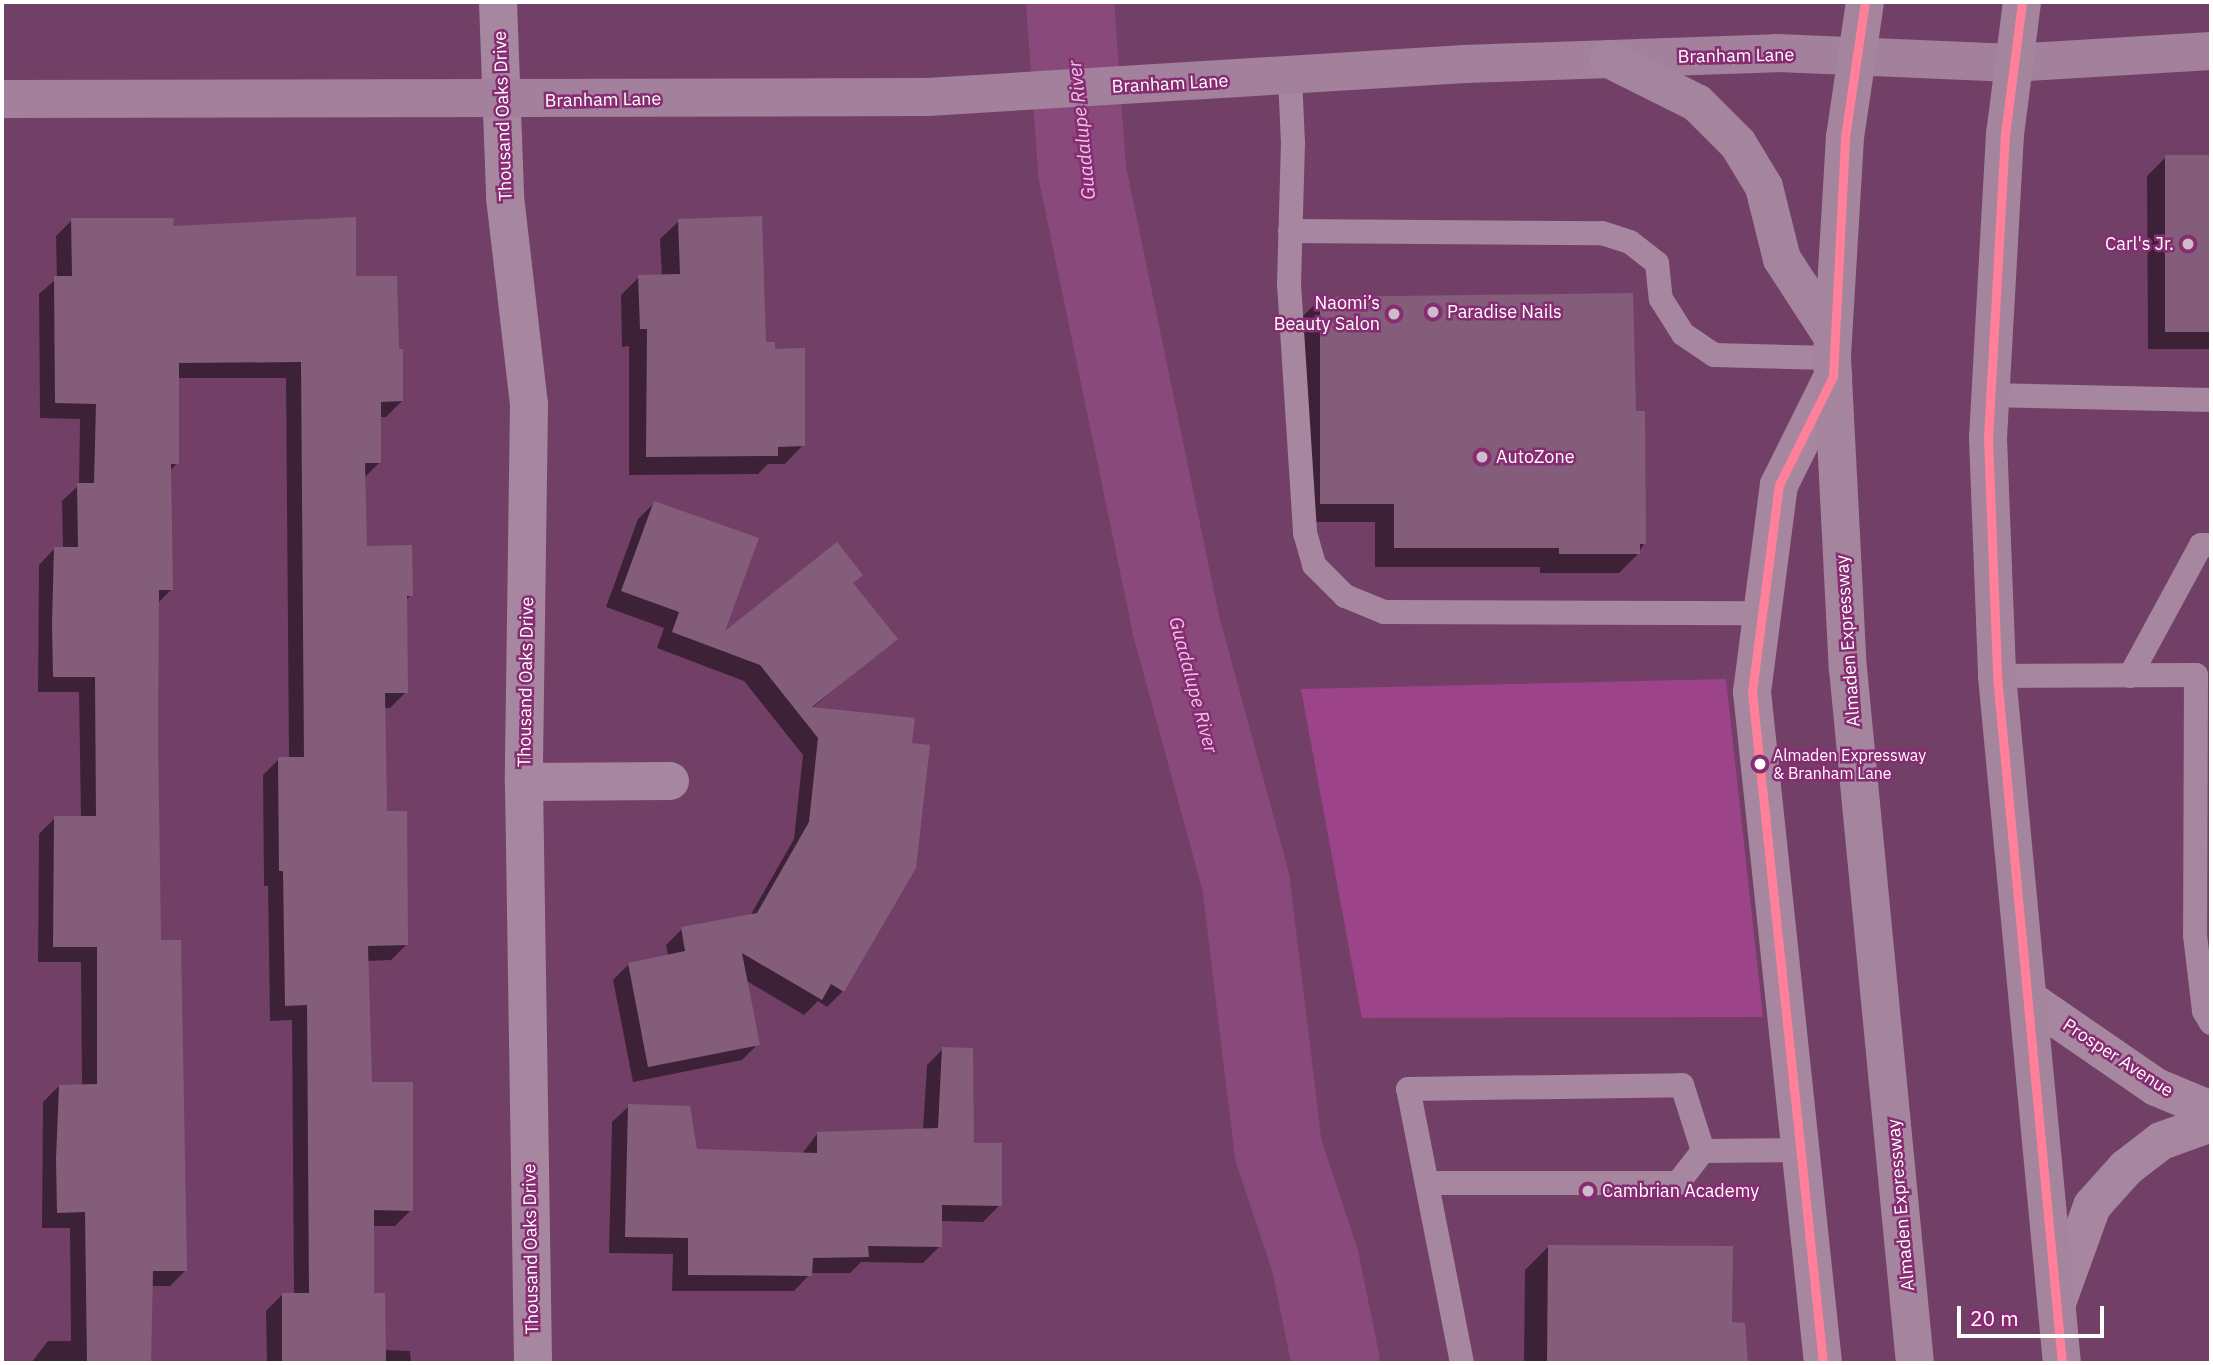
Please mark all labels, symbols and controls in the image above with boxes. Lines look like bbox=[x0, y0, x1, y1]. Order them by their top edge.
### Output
street label: Thousand Oaks Drive bbox=[489, 30, 517, 202]
street label: Branham Lane bbox=[1678, 44, 1794, 68]
water label: Guadalupe River bbox=[1063, 59, 1101, 201]
street label: Branham Lane bbox=[1111, 70, 1229, 98]
street label: Branham Lane bbox=[545, 88, 661, 112]
place label: Carl's Jr. bbox=[2105, 233, 2174, 255]
marker: Carl's Jr. bbox=[2180, 236, 2196, 252]
place label: Naomi’s Beauty Salon bbox=[1274, 293, 1380, 336]
place label: Paradise Nails bbox=[1447, 301, 1562, 323]
marker: Paradise Nails bbox=[1425, 304, 1441, 320]
marker: Naomi’s Beauty Salon bbox=[1386, 306, 1402, 322]
place label: AutoZone bbox=[1496, 446, 1575, 468]
marker: AutoZone bbox=[1474, 449, 1490, 465]
street label: Almaden Expressway bbox=[1831, 554, 1865, 728]
street label: Thousand Oaks Drive bbox=[514, 597, 538, 767]
water label: Guadalupe River bbox=[1164, 615, 1222, 755]
place label: Almaden Expressway & Branham Lane bbox=[1773, 745, 1926, 783]
marker: Almaden Expressway & Branham Lane bbox=[1753, 757, 1767, 771]
street label: Prosper Avenue bbox=[2059, 1014, 2177, 1102]
street label: Almaden Expressway bbox=[1883, 1118, 1919, 1292]
street label: Thousand Oaks Drive bbox=[519, 1164, 543, 1334]
place label: Cambrian Academy bbox=[1602, 1180, 1759, 1202]
marker: Cambrian Academy bbox=[1580, 1183, 1596, 1199]
scale bar bbox=[1961, 1292, 2108, 1336]
text: 20 m bbox=[1970, 1304, 2019, 1332]

